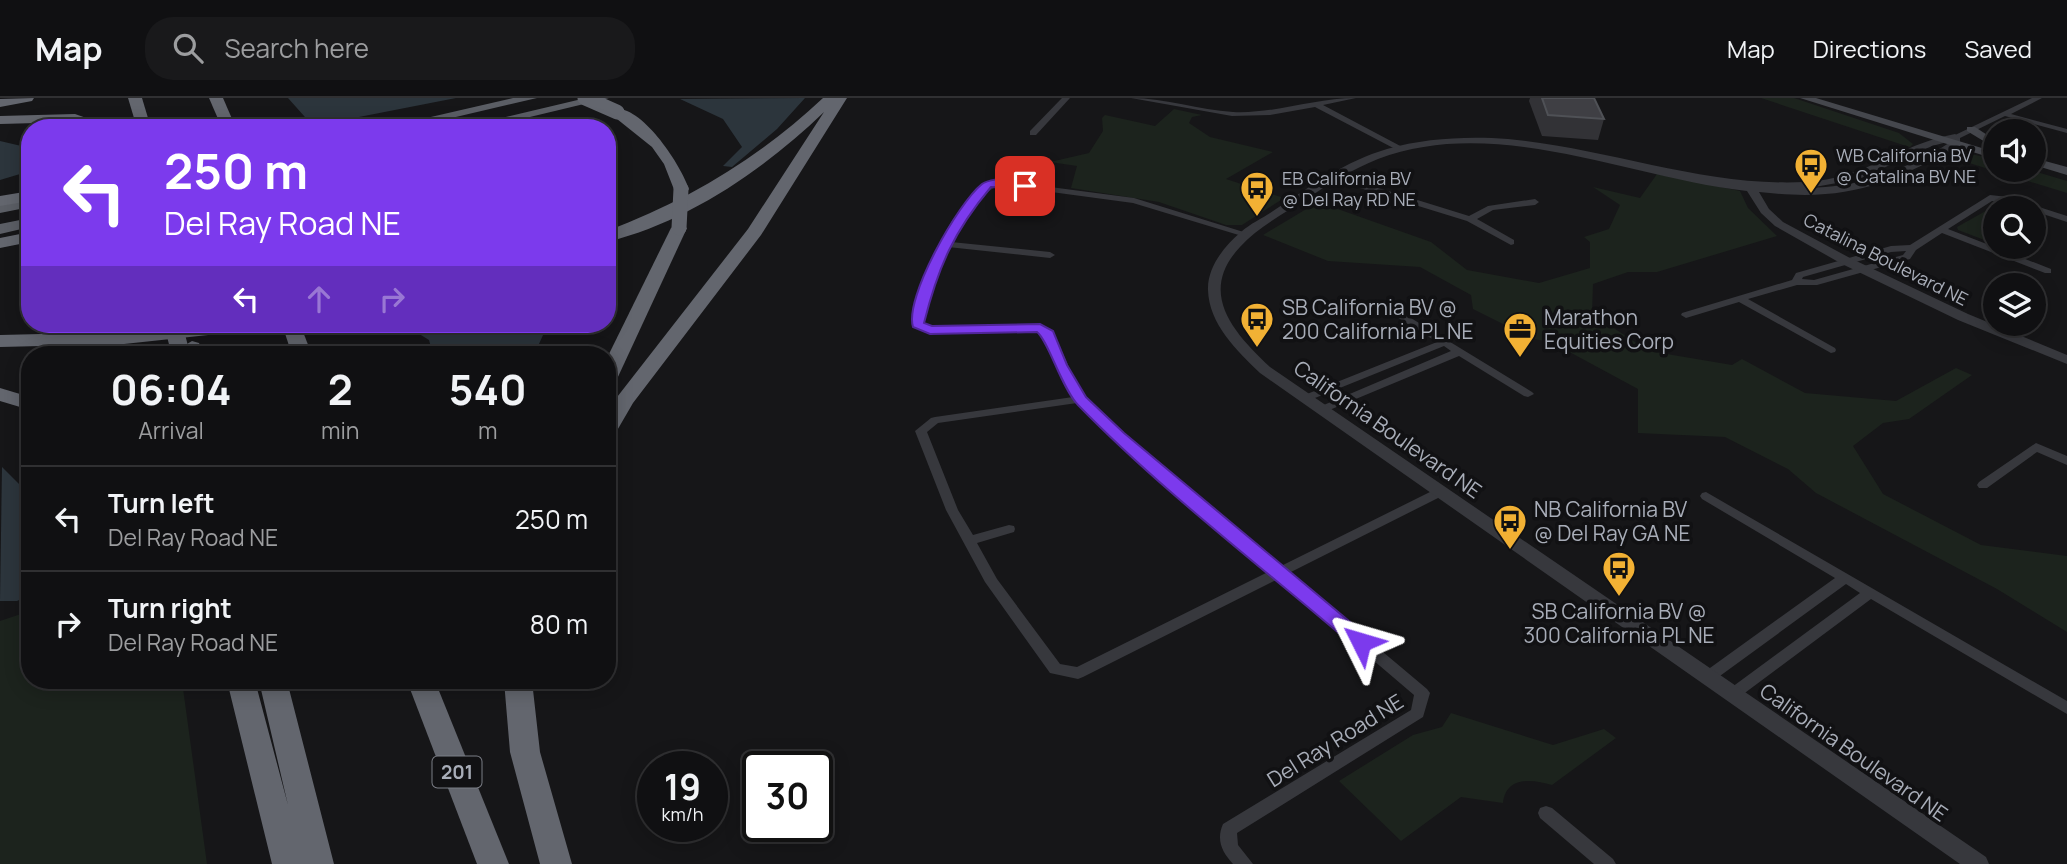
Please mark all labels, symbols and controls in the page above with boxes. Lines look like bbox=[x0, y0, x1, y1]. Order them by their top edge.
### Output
search box bbox=[145, 17, 635, 80]
text: Map bbox=[35, 26, 103, 71]
icon: search bbox=[169, 29, 207, 67]
text: Search here bbox=[225, 30, 369, 66]
text: Map bbox=[1727, 32, 1775, 65]
text: Directions bbox=[1813, 32, 1926, 65]
text: Saved bbox=[1964, 32, 2032, 65]
map controls bbox=[1983, 119, 2046, 336]
button: sound bbox=[1983, 119, 2046, 182]
text: 250 m bbox=[164, 137, 308, 204]
place label: WB California BV @ Catalina BV NE bbox=[1836, 143, 1976, 188]
bus stop icon: WB California BV @ Catalina BV NE bbox=[1792, 146, 1830, 195]
icon: left bbox=[49, 147, 140, 238]
pin bbox=[995, 156, 1055, 216]
place label: EB California BV @ Del Ray RD NE bbox=[1282, 166, 1416, 211]
icon: arrive bbox=[1006, 167, 1044, 205]
bus stop icon: EB California BV @ Del Ray RD NE bbox=[1238, 169, 1276, 218]
button: search bbox=[1983, 196, 2046, 259]
text: Del Ray Road NE bbox=[164, 201, 401, 245]
street label: Catalina Boulevard NE bbox=[1800, 207, 1972, 311]
button: layers bbox=[1983, 273, 2046, 336]
icon: left bbox=[227, 280, 265, 318]
icon: ahead bbox=[300, 280, 338, 318]
icon: right bbox=[373, 280, 411, 318]
place label: SB California BV @ 200 California PL NE bbox=[1282, 293, 1473, 345]
bus stop icon: SB California BV @ 200 California PL NE bbox=[1238, 300, 1276, 349]
place label: Marathon Equities Corp bbox=[1544, 303, 1674, 355]
office icon: Marathon Equities Corp bbox=[1501, 310, 1539, 359]
street label: California Boulevard NE bbox=[1288, 353, 1488, 505]
text: 06:04 bbox=[110, 360, 232, 418]
text: 2 bbox=[328, 360, 353, 418]
text: 540 bbox=[449, 360, 527, 418]
text: Arrival bbox=[138, 414, 204, 446]
text: min bbox=[321, 414, 360, 446]
text: m bbox=[478, 414, 498, 446]
text: Turn left bbox=[108, 485, 215, 521]
place label: NB California BV @ Del Ray GA NE bbox=[1534, 495, 1690, 547]
icon: left bbox=[49, 500, 87, 538]
text: 250 m bbox=[515, 501, 588, 537]
bus stop icon: NB California BV @ Del Ray GA NE bbox=[1491, 502, 1529, 551]
text: Del Ray Road NE bbox=[108, 521, 278, 553]
bus stop icon: SB California BV @ 300 California PL NE bbox=[1600, 549, 1638, 598]
text: Turn right bbox=[108, 590, 232, 626]
place label: SB California BV @ 300 California PL NE bbox=[1523, 597, 1715, 649]
icon: right bbox=[49, 605, 87, 643]
position arrow bbox=[1324, 605, 1398, 679]
text: 80 m bbox=[530, 606, 588, 642]
text: Del Ray Road NE bbox=[108, 626, 278, 658]
street label: California Boulevard NE bbox=[1754, 676, 1954, 828]
street label: Del Ray Road NE bbox=[1262, 687, 1408, 793]
speed limit sign: 30 bbox=[742, 751, 833, 842]
road number: 201 bbox=[433, 757, 482, 788]
text: 19 bbox=[664, 763, 701, 811]
text: km/h bbox=[662, 802, 703, 826]

